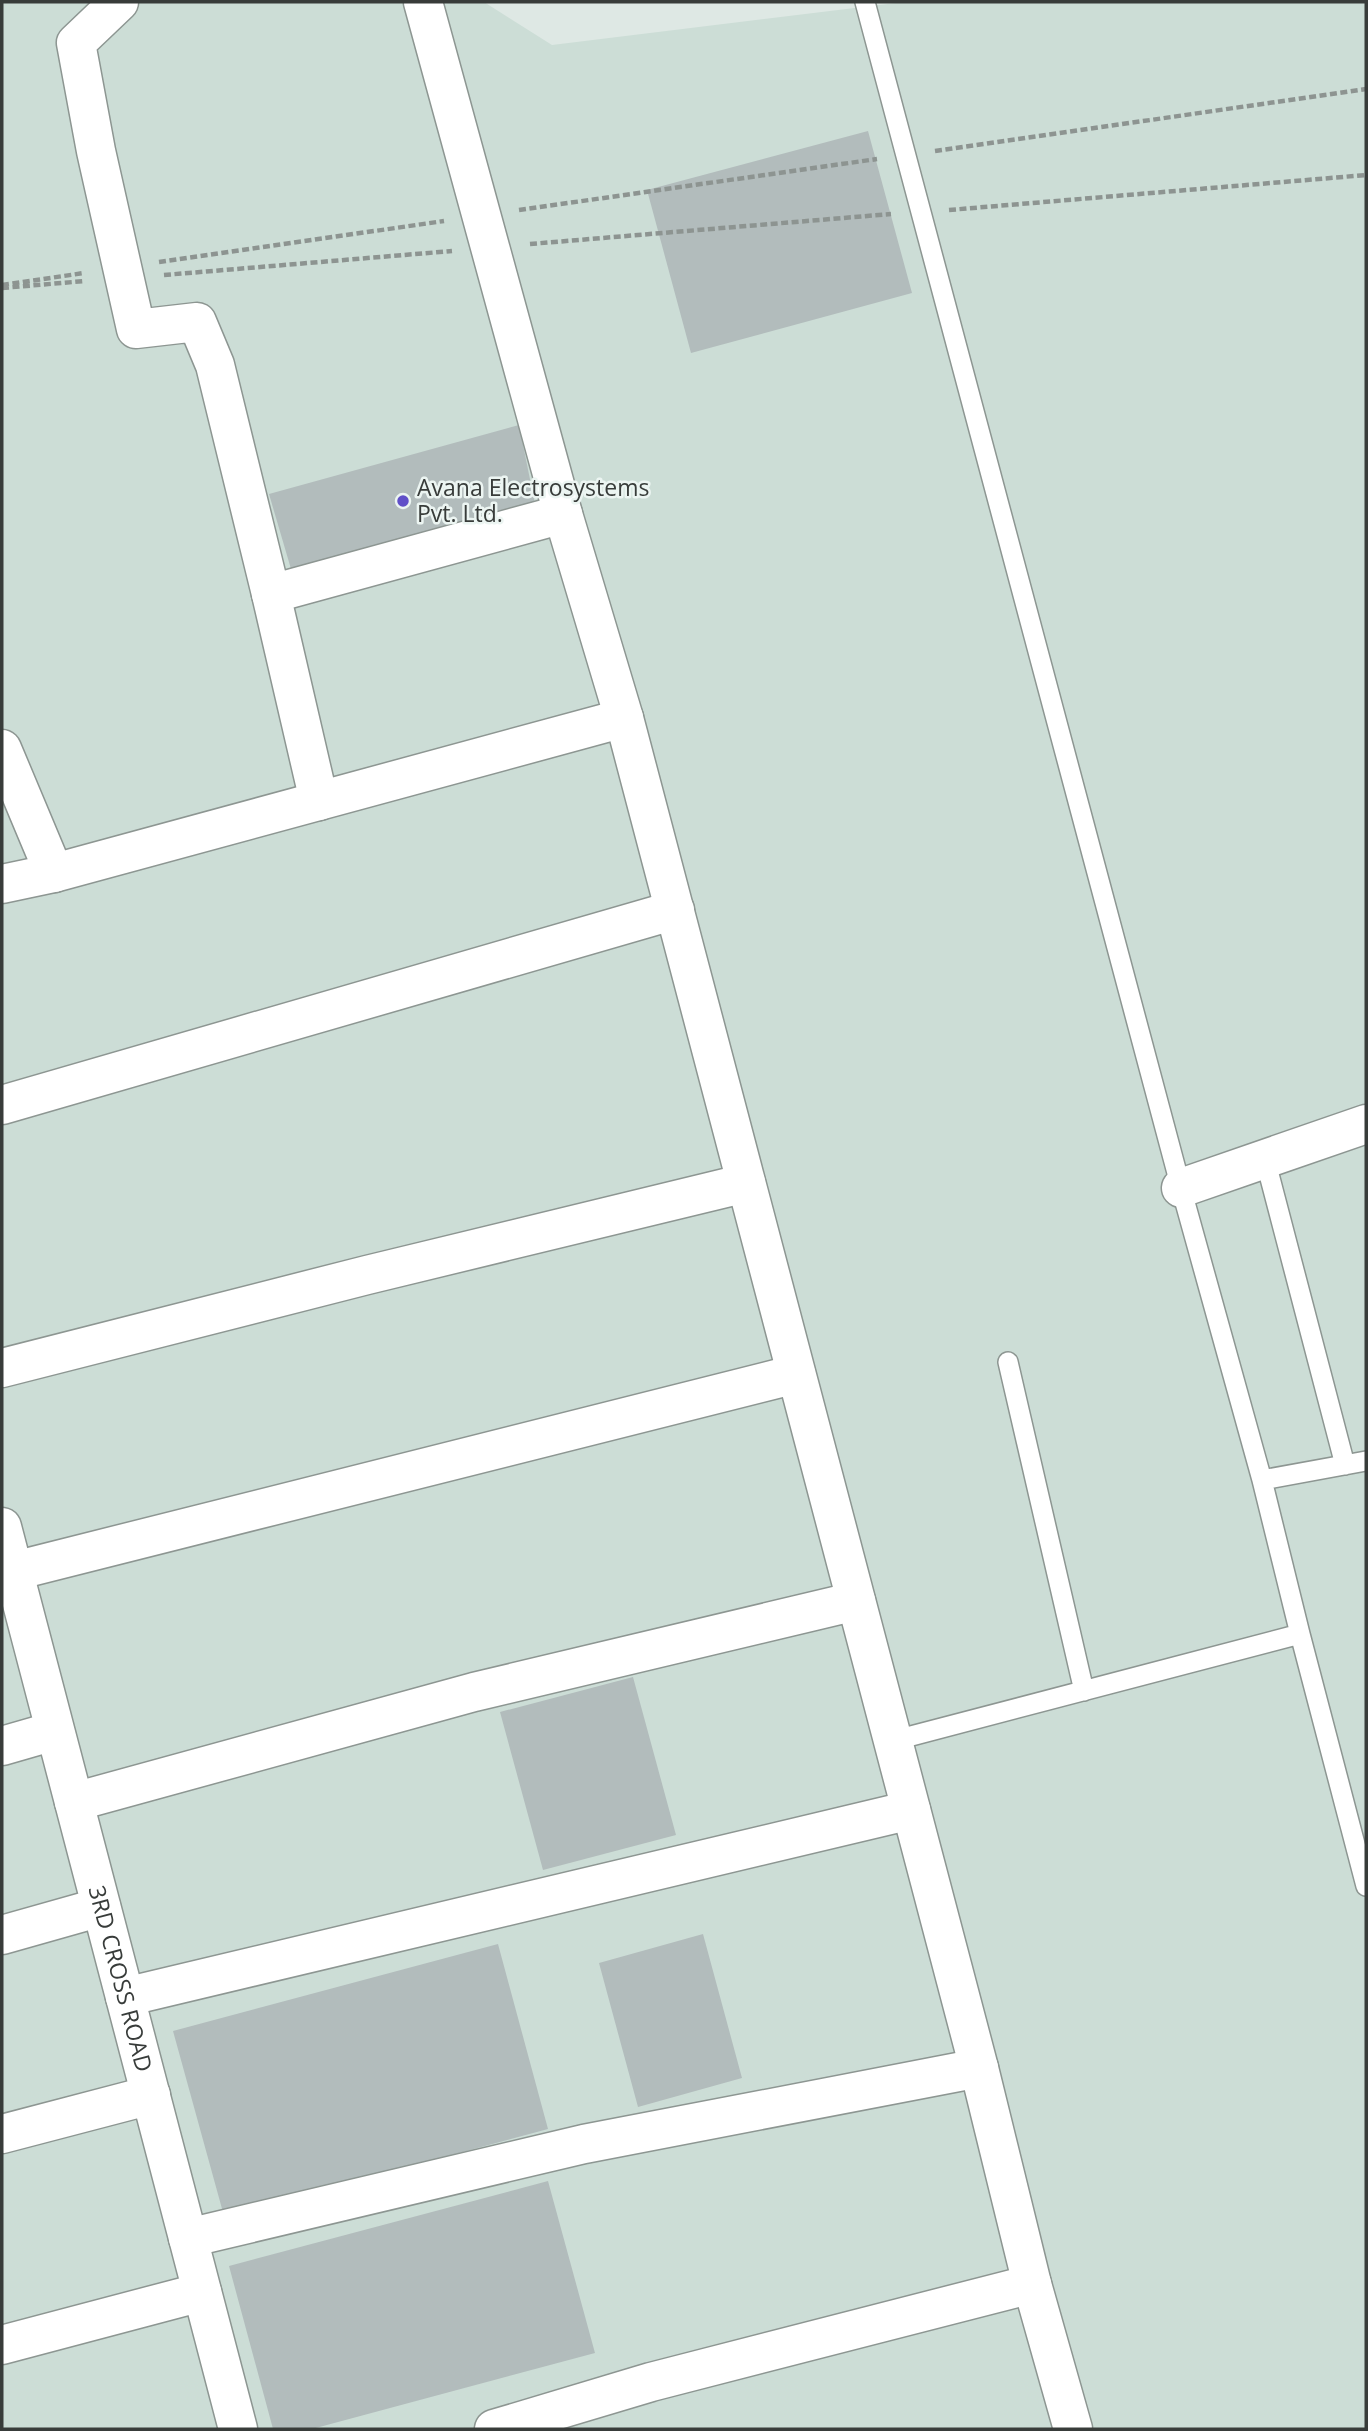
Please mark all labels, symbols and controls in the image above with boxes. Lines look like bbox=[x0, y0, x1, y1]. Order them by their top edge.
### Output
place label: Avana Electrosystems Pvt. Ltd. bbox=[417, 471, 649, 529]
marker: Avana Electrosystems Pvt. Ltd. bbox=[395, 493, 411, 509]
street label: 3RD CROSS ROAD bbox=[81, 1882, 161, 2075]

